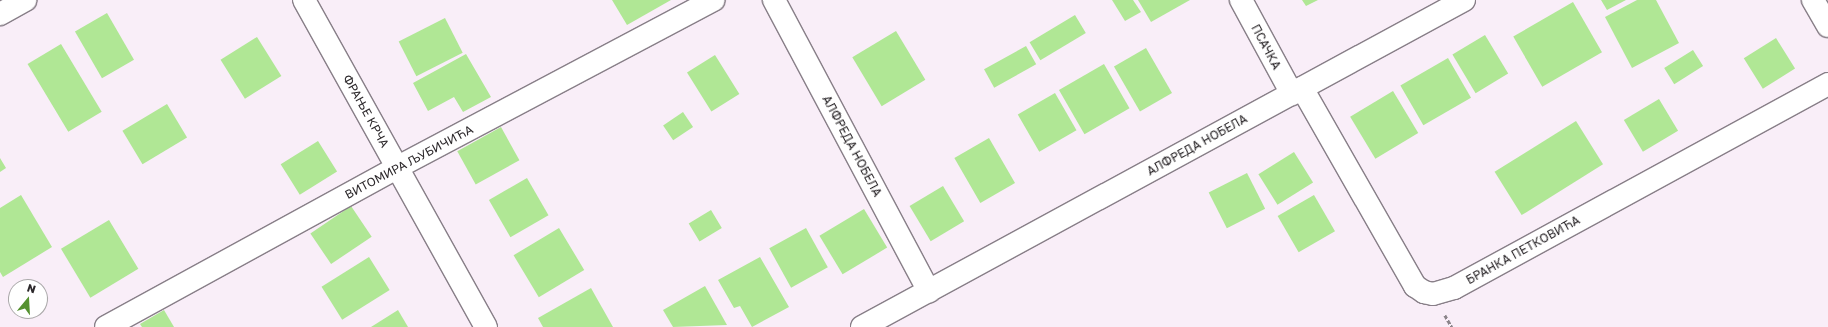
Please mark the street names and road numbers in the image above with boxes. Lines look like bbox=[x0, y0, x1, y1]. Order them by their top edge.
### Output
street label: ПСАЧКА bbox=[1248, 22, 1284, 72]
street label: ФРАЊЕ КРЧА bbox=[340, 72, 392, 150]
street label: АЛФРЕДА НОБЕЛА bbox=[819, 93, 885, 199]
street label: АЛФРЕДА НОБЕЛА bbox=[1144, 111, 1250, 179]
street label: ВИТОМИРА ЉУБИЧИЋА bbox=[343, 122, 475, 202]
street label: БРАНКА ПЕТКОВИЋА bbox=[1464, 213, 1582, 287]

